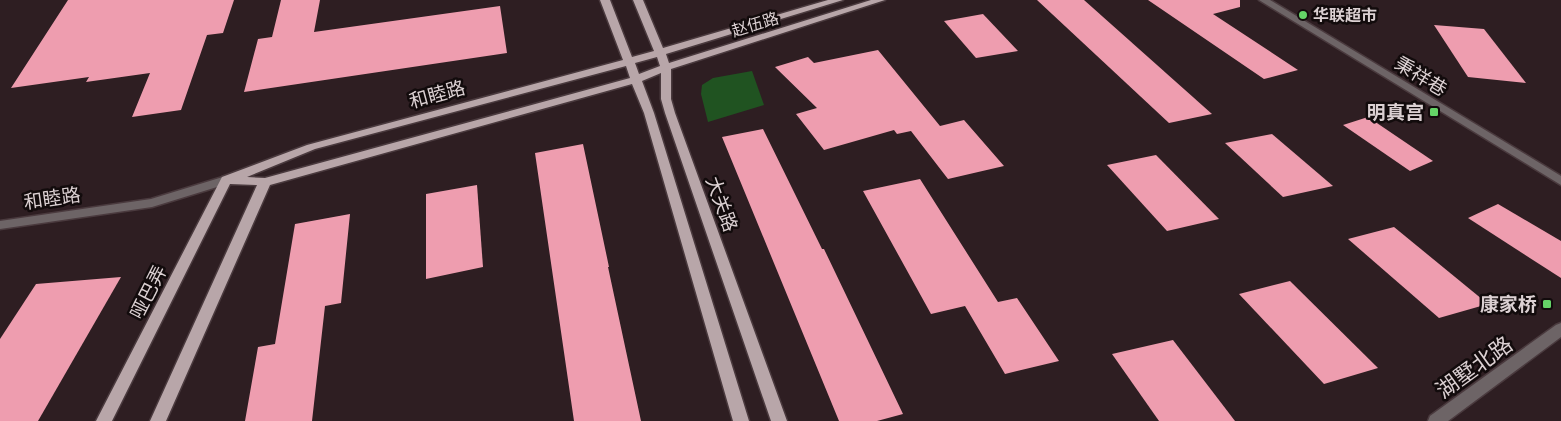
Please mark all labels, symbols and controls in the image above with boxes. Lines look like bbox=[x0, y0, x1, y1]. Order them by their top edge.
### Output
place label: 华联超市 bbox=[1313, 5, 1377, 25]
street label: 赵伍路 bbox=[729, 7, 781, 41]
marker: 华联超市 bbox=[1297, 9, 1309, 21]
street label: 秉祥巷 bbox=[1390, 51, 1452, 101]
street label: 和睦路 bbox=[406, 75, 468, 113]
place label: 明真宫 bbox=[1367, 100, 1424, 124]
marker: 明真宫 bbox=[1428, 106, 1440, 118]
street label: 大关路 bbox=[701, 173, 743, 235]
street label: 和睦路 bbox=[22, 182, 82, 214]
street label: 哑巴弄 bbox=[124, 261, 172, 323]
place label: 康家桥 bbox=[1480, 292, 1537, 316]
marker: 康家桥 bbox=[1541, 298, 1553, 310]
street label: 湖墅北路 bbox=[1430, 330, 1518, 404]

